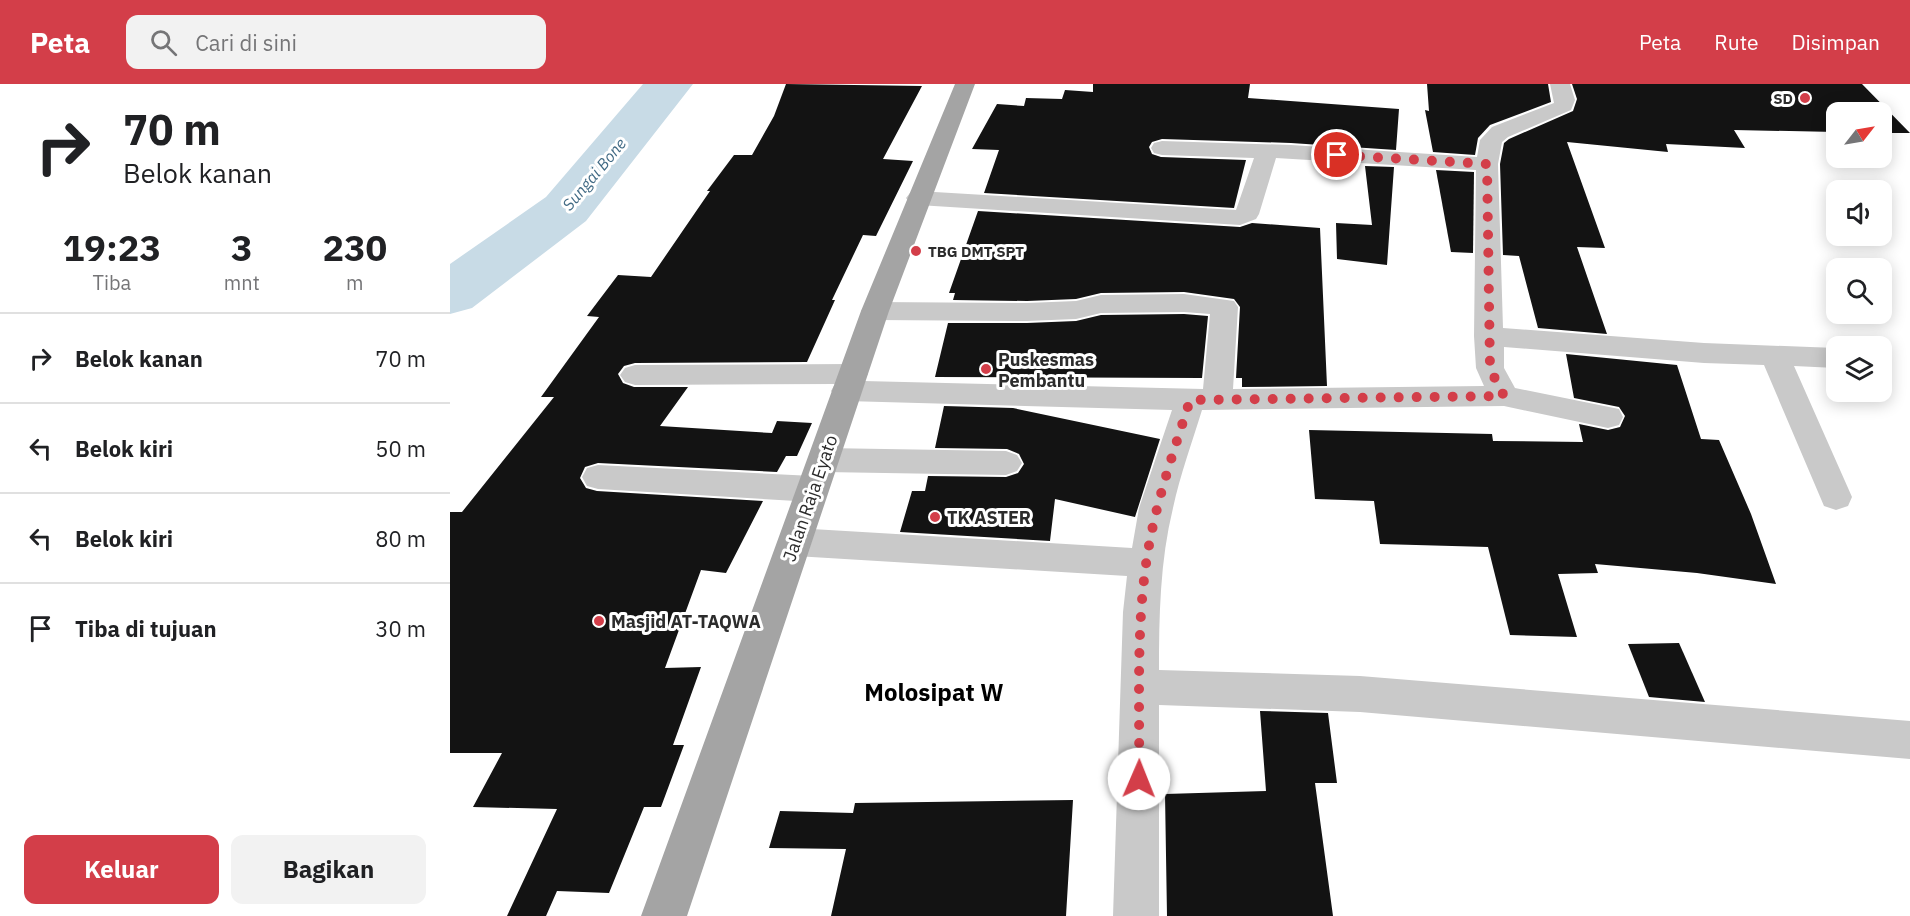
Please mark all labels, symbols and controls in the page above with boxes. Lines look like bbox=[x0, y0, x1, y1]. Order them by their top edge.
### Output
search box bbox=[126, 15, 546, 69]
text: Peta bbox=[30, 24, 90, 61]
icon: search bbox=[147, 26, 180, 59]
text: Cari di sini bbox=[195, 28, 297, 57]
text: Peta bbox=[1639, 28, 1681, 56]
text: Rute bbox=[1714, 28, 1759, 56]
text: Disimpan bbox=[1792, 28, 1880, 56]
place label: SD bbox=[1773, 89, 1793, 108]
marker: SD bbox=[1798, 91, 1812, 105]
text: 70 m bbox=[123, 102, 221, 157]
north arrow bbox=[1826, 102, 1892, 168]
map controls bbox=[1826, 102, 1892, 402]
icon: right bbox=[24, 108, 102, 186]
pin bbox=[1311, 129, 1362, 180]
water label: Sungai Bone bbox=[558, 134, 630, 214]
icon: arrive bbox=[1320, 138, 1353, 171]
text: Belok kanan bbox=[123, 155, 272, 190]
button: sound bbox=[1826, 180, 1892, 246]
text: 19:23 bbox=[63, 224, 161, 271]
text: 3 bbox=[231, 224, 253, 271]
text: 230 bbox=[322, 224, 387, 271]
place label: TBG DMT SPT bbox=[928, 242, 1024, 261]
marker: TBG DMT SPT bbox=[909, 244, 923, 258]
button: search bbox=[1826, 258, 1892, 324]
text: Tiba bbox=[93, 269, 131, 296]
text: mnt bbox=[224, 269, 260, 296]
text: m bbox=[346, 269, 364, 296]
button: layers bbox=[1826, 336, 1892, 402]
icon: right bbox=[24, 342, 57, 375]
text: Belok kanan bbox=[75, 344, 203, 373]
text: 70 m bbox=[375, 344, 426, 373]
place label: Puskesmas Pembantu bbox=[998, 348, 1094, 392]
marker: Puskesmas Pembantu bbox=[979, 362, 993, 376]
icon: left bbox=[24, 432, 57, 465]
street label: Jalan Raja Eyato bbox=[778, 432, 842, 564]
text: Belok kiri bbox=[75, 434, 173, 463]
text: 50 m bbox=[375, 434, 426, 463]
place label: TK ASTER bbox=[947, 506, 1031, 529]
marker: TK ASTER bbox=[928, 510, 942, 524]
icon: left bbox=[24, 522, 57, 555]
text: Belok kiri bbox=[75, 524, 173, 553]
text: 80 m bbox=[375, 524, 426, 553]
place label: Masjid AT-TAQWA bbox=[611, 610, 761, 633]
icon: arrive bbox=[24, 612, 57, 645]
text: Tiba di tujuan bbox=[75, 614, 217, 643]
text: 30 m bbox=[375, 614, 426, 643]
marker: Masjid AT-TAQWA bbox=[592, 614, 606, 628]
district label: Molosipat W bbox=[864, 676, 1004, 708]
position arrow bbox=[1107, 747, 1171, 811]
button: Keluar bbox=[24, 835, 219, 904]
button: Bagikan bbox=[231, 835, 426, 904]

